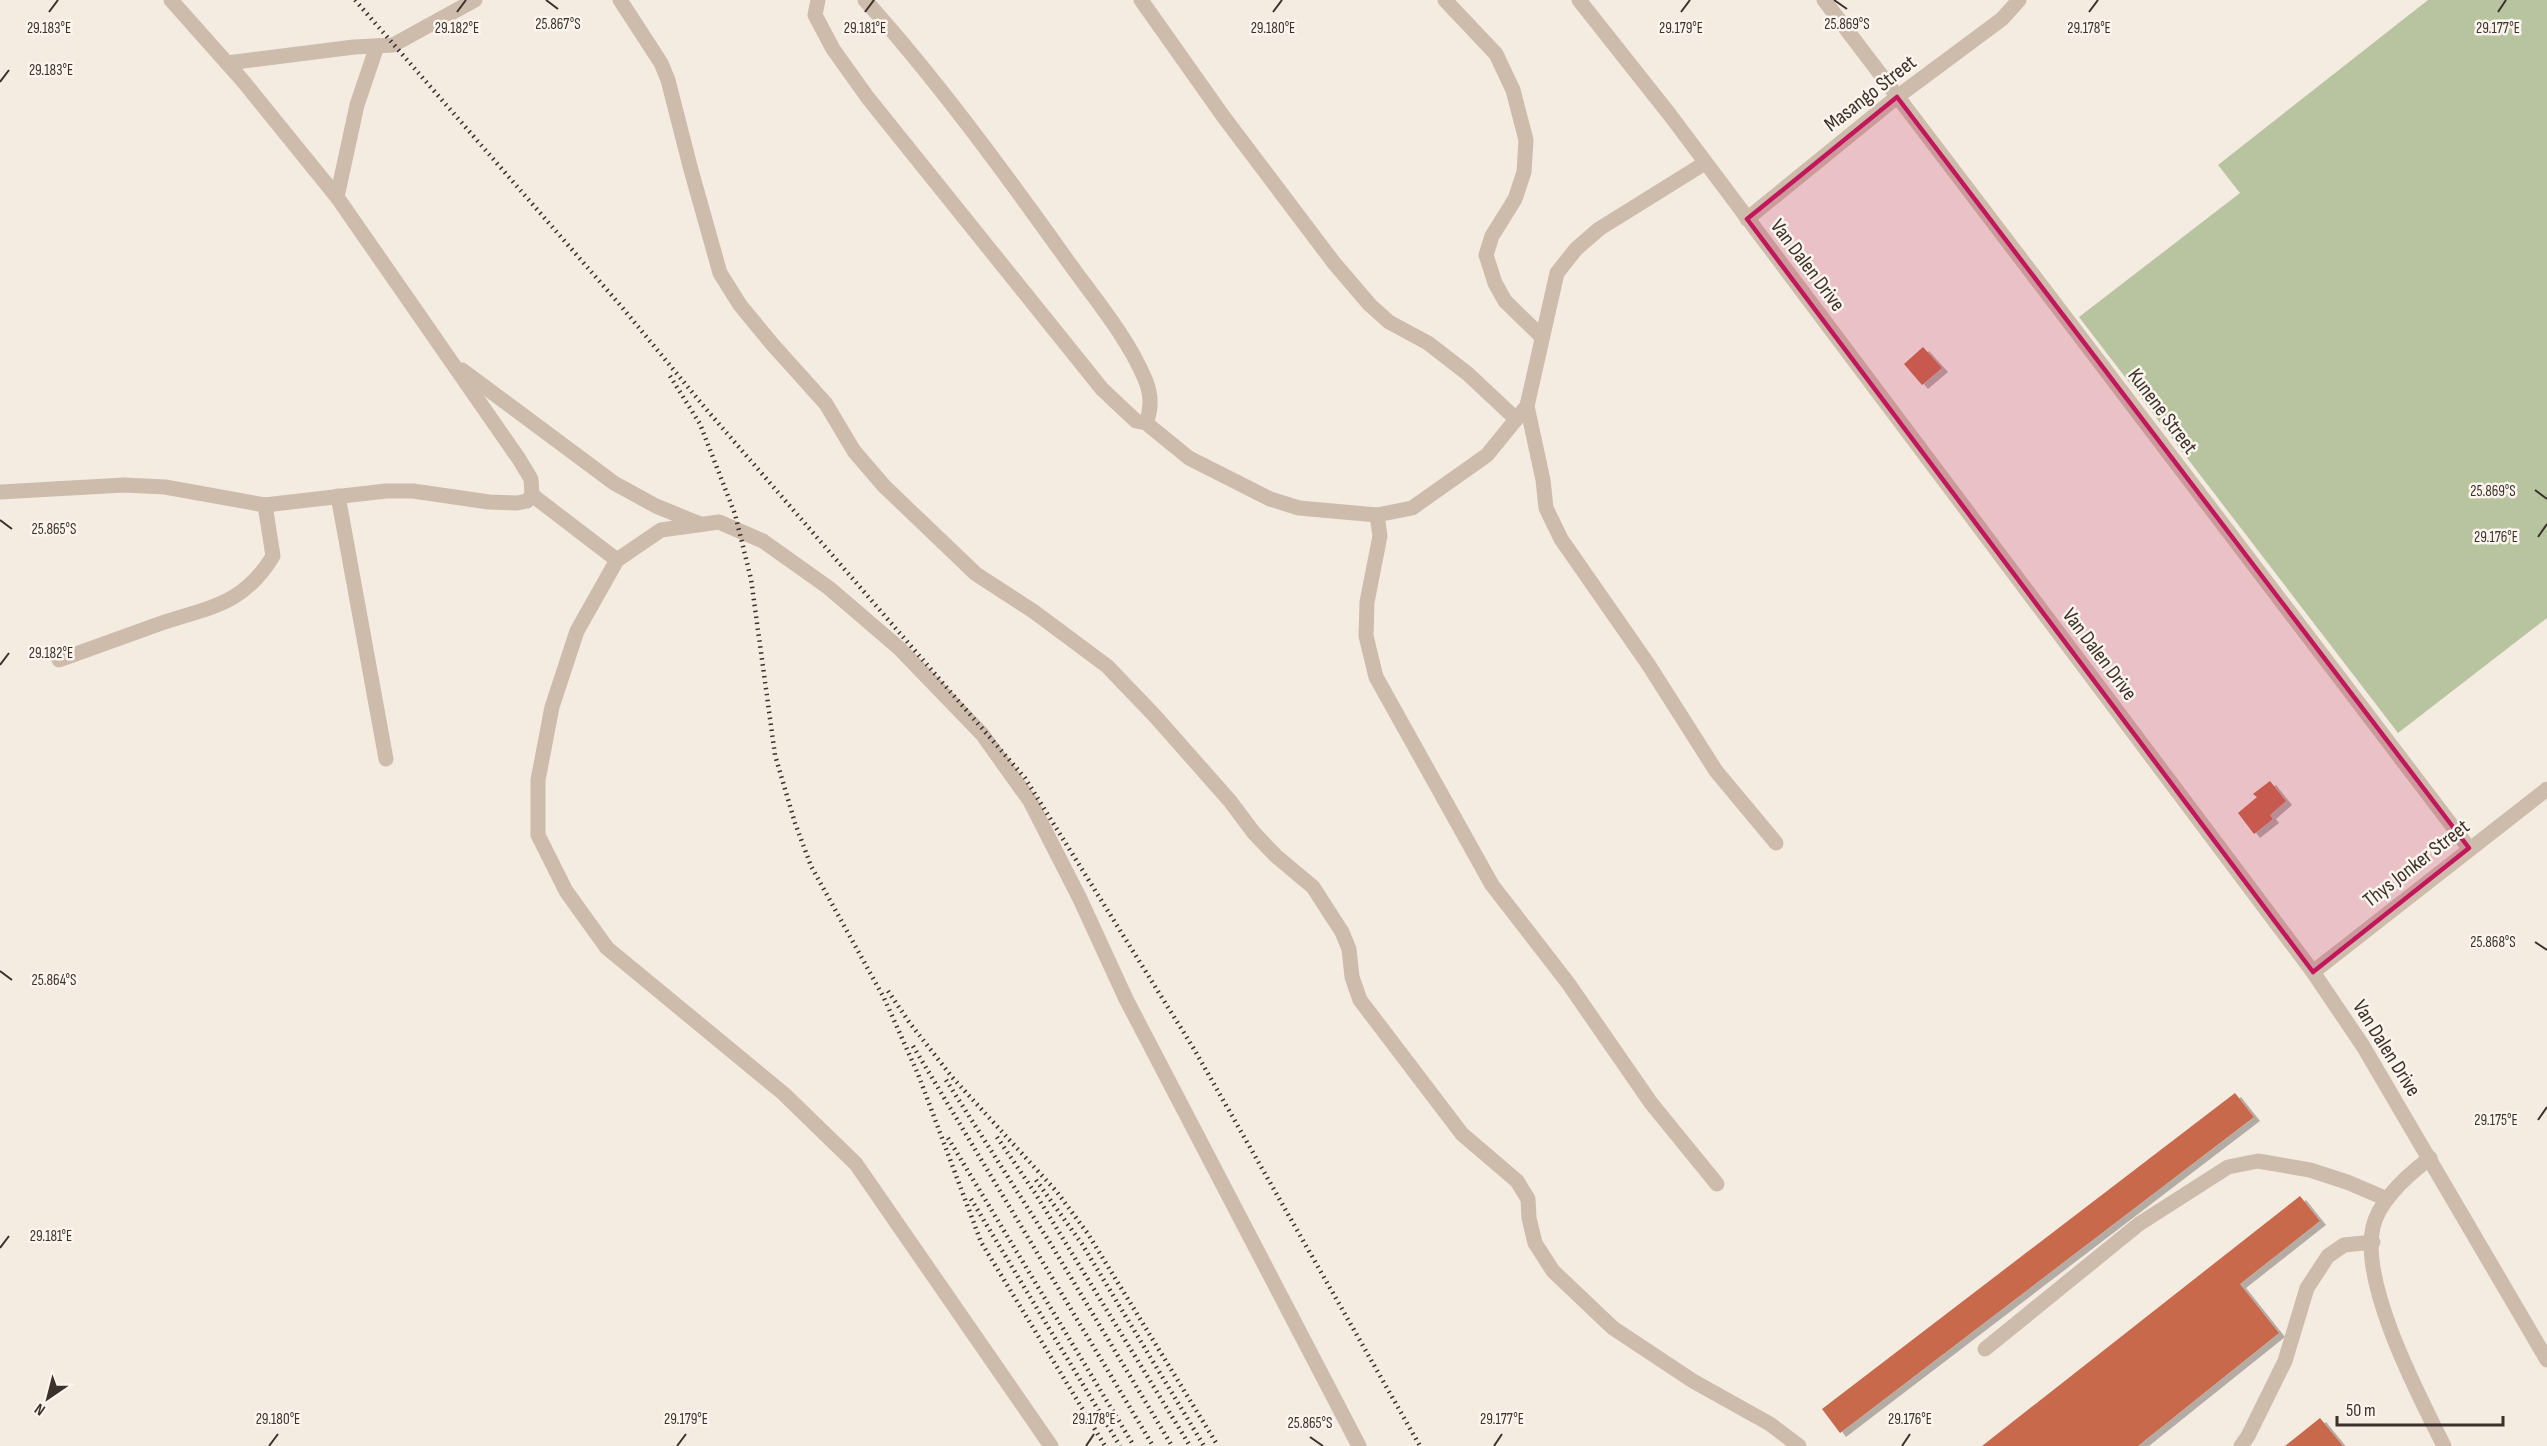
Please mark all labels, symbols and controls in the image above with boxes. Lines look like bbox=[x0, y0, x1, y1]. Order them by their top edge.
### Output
text: 25.867°S bbox=[535, 15, 581, 34]
text: 25.869°S bbox=[1824, 15, 1870, 34]
text: 29.183°E bbox=[27, 19, 71, 38]
text: 29.182°E bbox=[435, 19, 479, 38]
text: 29.181°E bbox=[844, 19, 886, 38]
text: 29.180°E bbox=[1251, 19, 1295, 38]
text: 29.179°E bbox=[1659, 19, 1703, 38]
text: 29.178°E bbox=[2067, 19, 2111, 38]
text: 29.177°E bbox=[2476, 19, 2520, 38]
street label: Masango Street bbox=[1819, 50, 1921, 137]
text: 29.183°E bbox=[29, 61, 73, 80]
street label: Van Dalen Drive bbox=[1765, 214, 1850, 316]
street label: Kunene Street bbox=[2122, 364, 2203, 459]
text: 25.869°S bbox=[2470, 482, 2516, 501]
text: 25.865°S bbox=[32, 520, 76, 539]
text: 29.176°E bbox=[2474, 528, 2518, 547]
street label: Van Dalen Drive bbox=[2057, 603, 2142, 705]
text: 29.182°E bbox=[29, 644, 73, 663]
street label: Thys Jonker Street bbox=[2358, 814, 2474, 913]
text: 25.868°S bbox=[2470, 933, 2516, 952]
text: 25.864°S bbox=[32, 971, 76, 990]
street label: Van Dalen Drive bbox=[2347, 995, 2426, 1101]
text: 29.175°E bbox=[2474, 1111, 2518, 1130]
text: 29.181°E bbox=[30, 1227, 72, 1246]
north arrow bbox=[18, 1368, 78, 1428]
scale bar bbox=[2337, 1389, 2504, 1427]
text: N bbox=[31, 1399, 49, 1419]
text: 50 m bbox=[2346, 1400, 2376, 1421]
text: 29.180°E bbox=[256, 1410, 300, 1429]
text: 29.179°E bbox=[664, 1410, 708, 1429]
text: 29.178°E bbox=[1072, 1410, 1116, 1429]
text: 29.177°E bbox=[1480, 1410, 1524, 1429]
text: 29.176°E bbox=[1888, 1410, 1932, 1429]
text: 25.865°S bbox=[1288, 1414, 1332, 1433]

